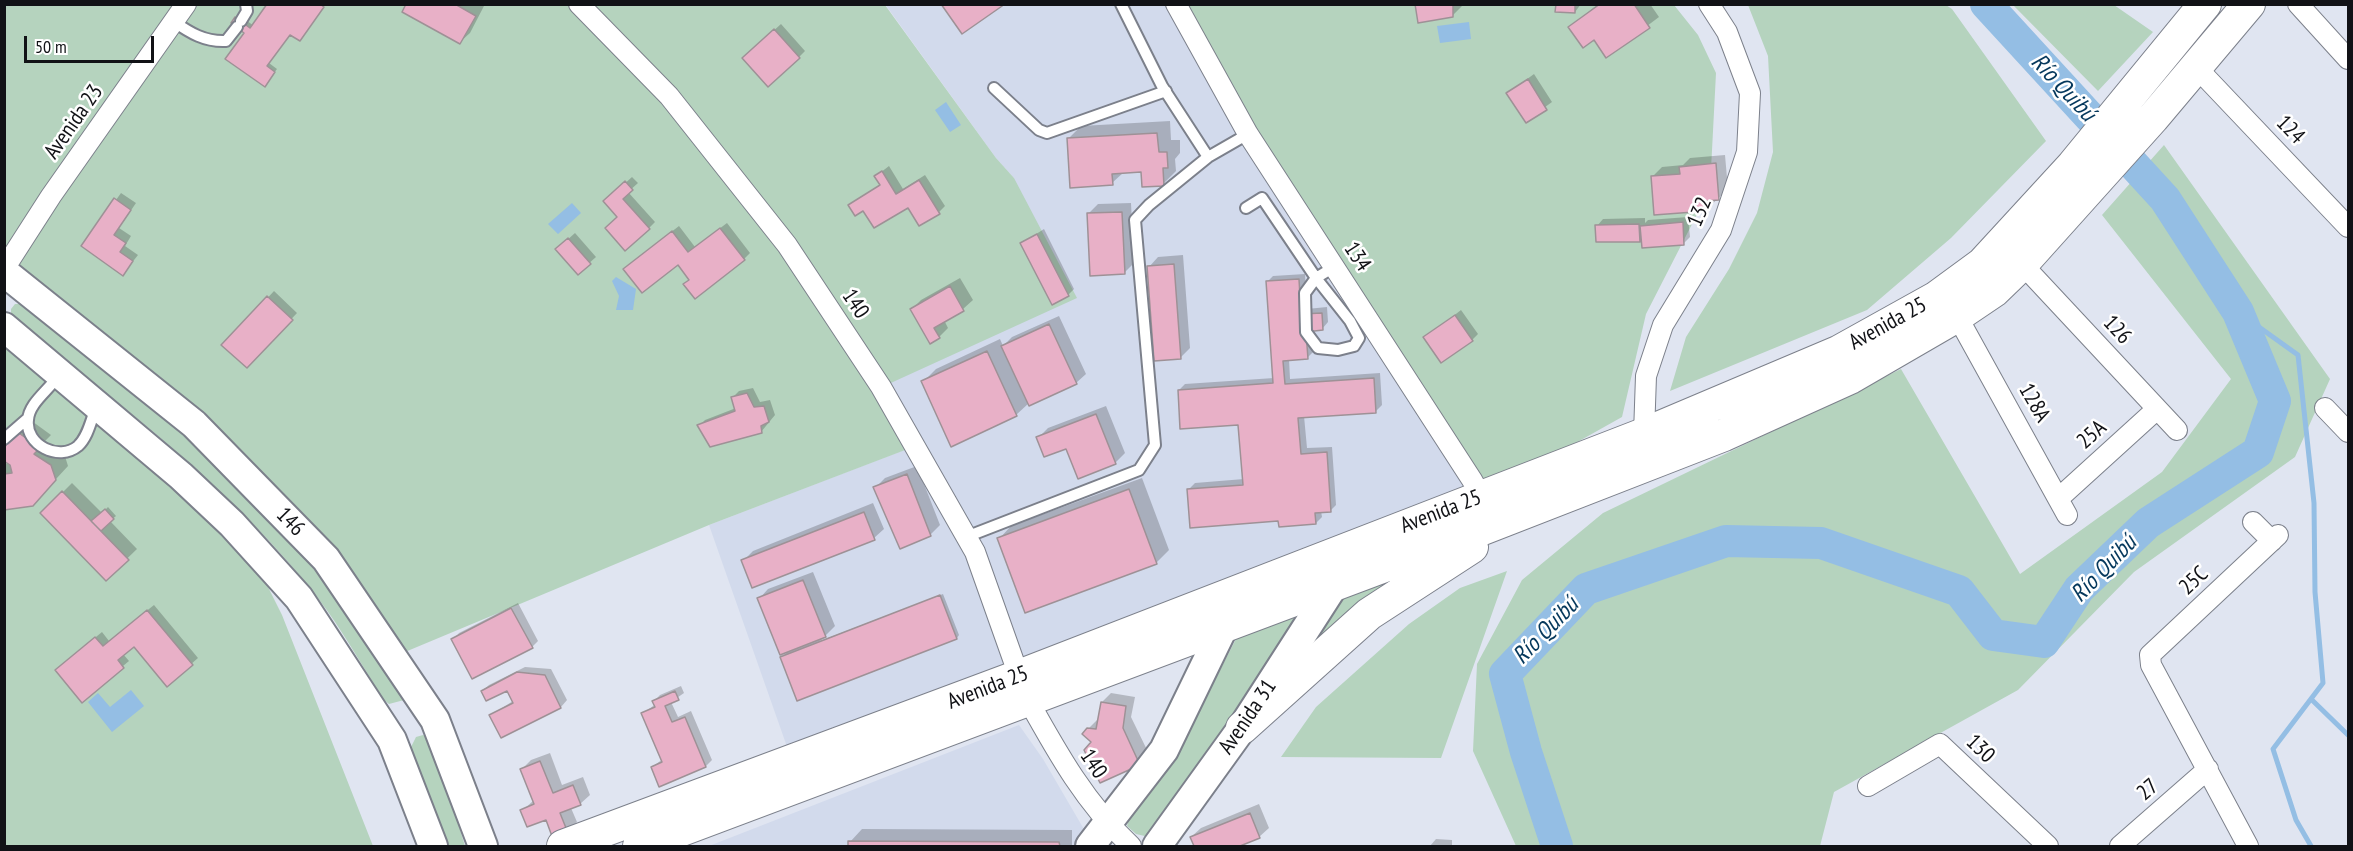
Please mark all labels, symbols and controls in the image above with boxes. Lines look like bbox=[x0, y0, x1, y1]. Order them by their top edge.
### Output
scale bar bbox=[27, 24, 158, 62]
text: 50 m bbox=[35, 35, 67, 58]
water label: Río Quibú bbox=[2025, 48, 2101, 128]
street label: Avenida 23 bbox=[39, 80, 109, 164]
street label: 124 bbox=[2270, 110, 2310, 150]
street label: 132 bbox=[1682, 193, 1718, 231]
street label: 134 bbox=[1338, 237, 1376, 277]
street label: 140 bbox=[836, 284, 874, 324]
street label: Avenida 25 bbox=[1845, 292, 1931, 356]
street label: 126 bbox=[2097, 310, 2137, 350]
street label: 128A bbox=[2013, 379, 2055, 427]
street label: 25A bbox=[2072, 415, 2112, 455]
street label: Avenida 25 bbox=[1397, 485, 1485, 539]
street label: 146 bbox=[270, 502, 310, 542]
water label: Río Quibú bbox=[2065, 530, 2143, 608]
street label: 25C bbox=[2174, 561, 2214, 601]
water label: Río Quibú bbox=[1507, 592, 1585, 670]
street label: Avenida 25 bbox=[944, 661, 1032, 715]
street label: Avenida 31 bbox=[1213, 675, 1283, 759]
street label: 130 bbox=[1960, 729, 2000, 769]
street label: 140 bbox=[1074, 744, 1112, 784]
street label: 27 bbox=[2132, 774, 2164, 806]

